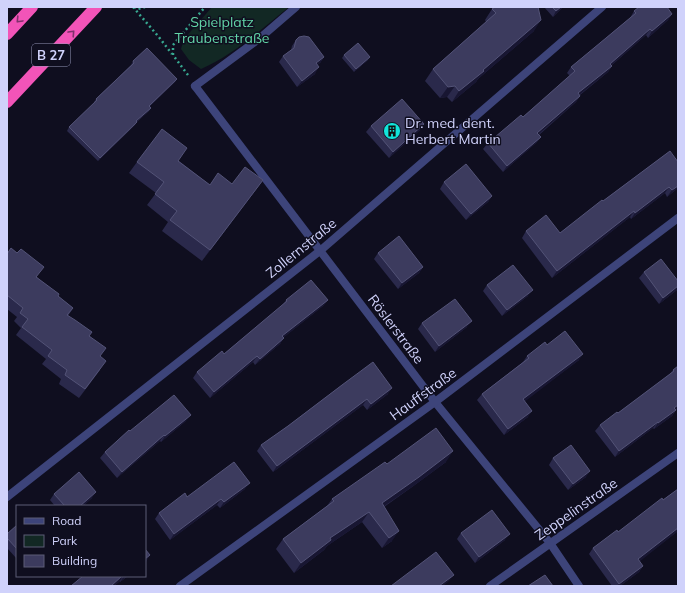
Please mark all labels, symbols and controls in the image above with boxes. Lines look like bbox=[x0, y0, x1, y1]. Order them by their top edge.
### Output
park label: Spielplatz Traubenstraße bbox=[175, 13, 269, 47]
one-way arrow bbox=[17, 16, 24, 23]
one-way arrow bbox=[67, 30, 75, 38]
road number: B 27 bbox=[32, 44, 70, 66]
place label: Dr. med. dent. Herbert Martin bbox=[405, 114, 501, 148]
building icon: Dr. med. dent. Herbert Martin bbox=[382, 121, 402, 141]
street label: Zollernstraße bbox=[262, 214, 340, 282]
street label: Röslerstraße bbox=[364, 291, 428, 367]
street label: Hauffstraße bbox=[386, 364, 460, 424]
street label: Zeppelinstraße bbox=[531, 474, 621, 544]
legend bbox=[16, 505, 146, 577]
text: Road bbox=[52, 513, 81, 528]
text: Park bbox=[52, 533, 78, 548]
text: Building bbox=[52, 553, 97, 568]

